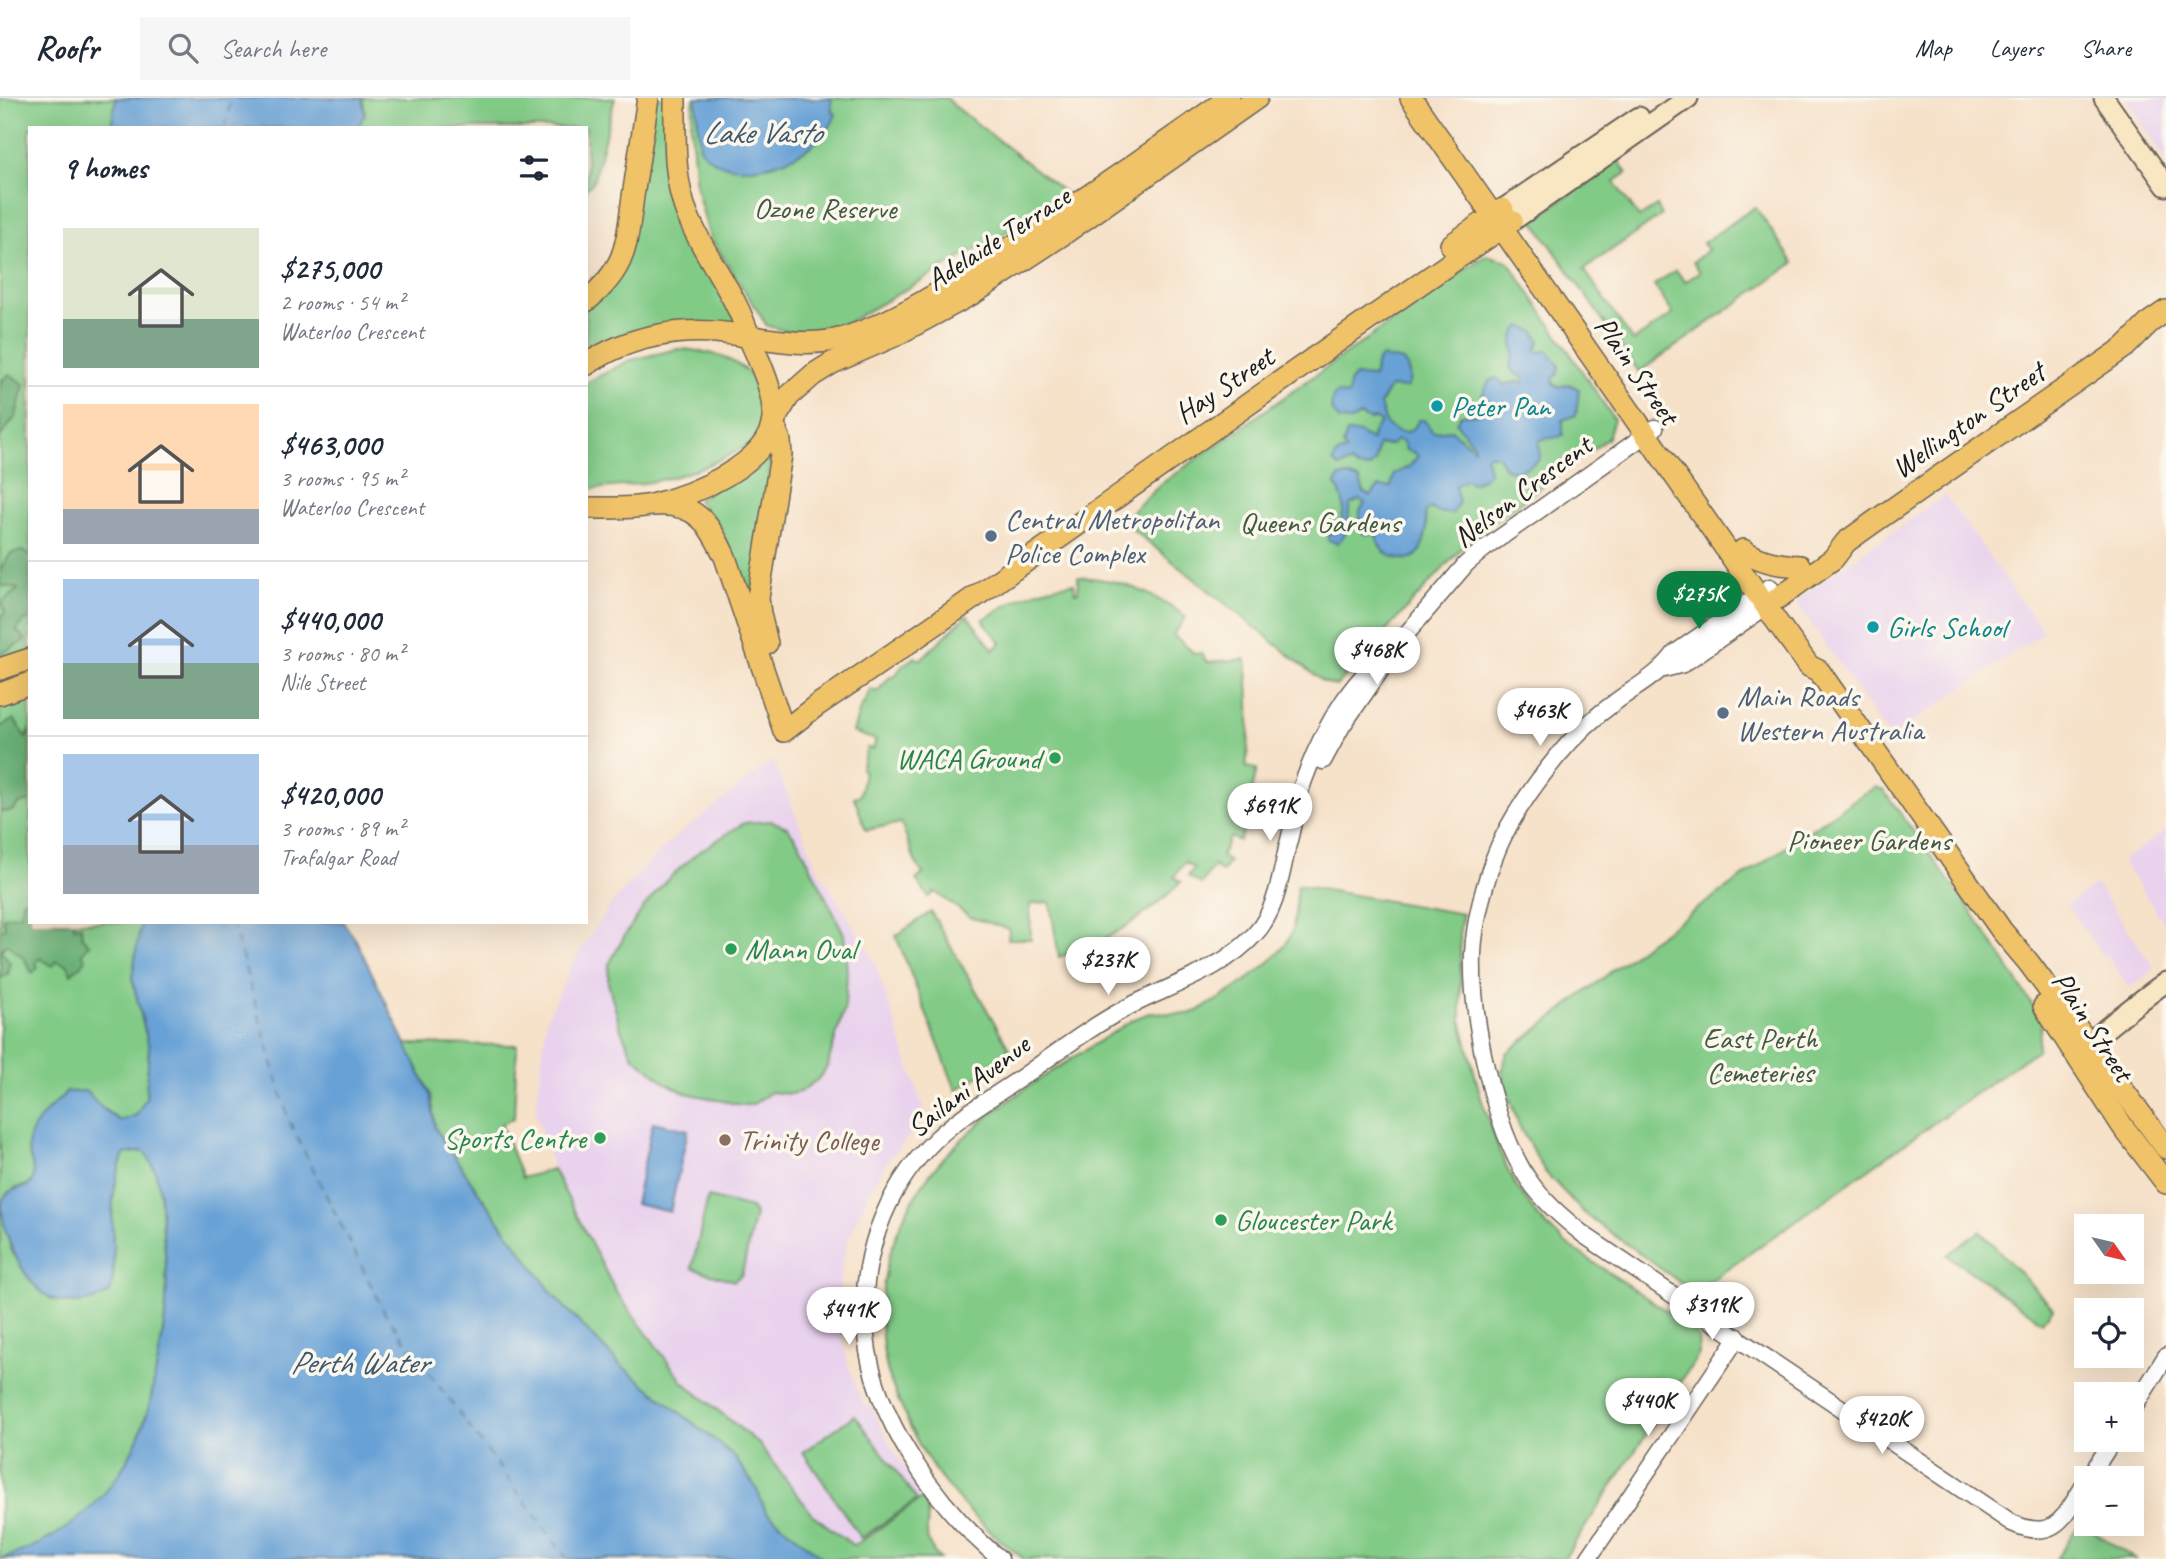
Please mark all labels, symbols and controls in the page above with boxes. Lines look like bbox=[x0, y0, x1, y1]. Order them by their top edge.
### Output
search box bbox=[140, 17, 630, 80]
text: Roofr bbox=[35, 27, 98, 69]
icon: search bbox=[164, 29, 202, 67]
text: Search here bbox=[220, 32, 326, 65]
text: Map bbox=[1915, 33, 1952, 63]
text: Layers bbox=[1990, 33, 2043, 63]
text: Share bbox=[2081, 33, 2131, 63]
water label: Lake Vasto bbox=[703, 112, 826, 153]
text: 9 homes bbox=[63, 149, 147, 187]
icon: filters bbox=[515, 149, 553, 187]
street label: Adelaide Terrace bbox=[919, 176, 1079, 299]
park label: Ozone Reserve bbox=[754, 189, 898, 227]
text: $275,000 bbox=[280, 250, 380, 288]
icon: home bbox=[119, 256, 203, 340]
text: 2 rooms · 54 m² bbox=[280, 288, 404, 317]
street label: Plain Street bbox=[1586, 309, 1690, 434]
text: Waterloo Crescent bbox=[280, 317, 424, 346]
street label: Hay Street bbox=[1167, 336, 1283, 432]
street label: Wellington Street bbox=[1884, 351, 2055, 487]
place label: Peter Pan bbox=[1451, 387, 1552, 425]
marker: Peter Pan bbox=[1429, 398, 1445, 414]
street label: Nelson Crescent bbox=[1445, 425, 1601, 556]
text: $463,000 bbox=[280, 426, 381, 464]
icon: home bbox=[119, 432, 203, 516]
text: 3 rooms · 95 m² bbox=[280, 464, 404, 493]
text: Waterloo Crescent bbox=[280, 493, 424, 522]
place label: Central Metropolitan Police Complex bbox=[1005, 500, 1221, 572]
park label: Queens Gardens bbox=[1240, 503, 1403, 541]
marker: Central Metropolitan Police Complex bbox=[983, 528, 999, 544]
pin: $275K bbox=[1650, 572, 1748, 631]
text: $275K bbox=[1673, 579, 1725, 608]
text: $440,000 bbox=[280, 601, 380, 639]
icon: home bbox=[119, 607, 203, 691]
place label: Girls School bbox=[1887, 608, 2011, 646]
marker: Girls School bbox=[1865, 619, 1881, 635]
pin: $468K bbox=[1328, 628, 1426, 687]
text: $468K bbox=[1350, 635, 1404, 664]
text: 3 rooms · 80 m² bbox=[280, 639, 404, 668]
text: Nile Street bbox=[280, 668, 365, 697]
place label: Main Roads Western Australia bbox=[1737, 677, 1926, 749]
pin: $463K bbox=[1491, 688, 1589, 748]
text: $463K bbox=[1513, 696, 1567, 725]
marker: Main Roads Western Australia bbox=[1715, 705, 1731, 721]
place label: WACA Ground bbox=[896, 739, 1045, 777]
marker: WACA Ground bbox=[1047, 750, 1063, 766]
text: $420,000 bbox=[280, 776, 380, 814]
icon: home bbox=[119, 782, 203, 866]
pin: $691K bbox=[1221, 784, 1319, 843]
text: $691K bbox=[1243, 791, 1297, 820]
text: 3 rooms · 89 m² bbox=[280, 814, 404, 843]
park label: Pioneer Gardens bbox=[1787, 821, 1954, 859]
text: Trafalgar Road bbox=[280, 843, 397, 872]
place label: Mann Oval bbox=[745, 930, 861, 968]
pin: $237K bbox=[1059, 937, 1157, 997]
marker: Mann Oval bbox=[723, 941, 739, 957]
text: $237K bbox=[1082, 945, 1135, 974]
street label: Plain Street bbox=[2043, 964, 2144, 1091]
park label: East Perth Cemeteries bbox=[1703, 1019, 1819, 1091]
street label: Sailani Avenue bbox=[899, 1025, 1039, 1146]
place label: Sports Centre bbox=[443, 1119, 588, 1157]
place label: Trinity College bbox=[739, 1121, 881, 1159]
marker: Sports Centre bbox=[592, 1130, 608, 1146]
marker: Trinity College bbox=[717, 1132, 733, 1148]
place label: Gloucester Park bbox=[1235, 1201, 1393, 1239]
marker: Gloucester Park bbox=[1213, 1212, 1229, 1228]
north arrow bbox=[2074, 1214, 2144, 1284]
map controls bbox=[2074, 1214, 2144, 1536]
pin: $319K bbox=[1663, 1282, 1761, 1342]
pin: $441K bbox=[800, 1288, 898, 1347]
text: $319K bbox=[1686, 1290, 1738, 1319]
text: $441K bbox=[822, 1295, 876, 1324]
button: locate bbox=[2074, 1298, 2144, 1368]
water label: Perth Water bbox=[290, 1342, 432, 1383]
pin: $440K bbox=[1599, 1378, 1697, 1438]
button: + bbox=[2074, 1382, 2144, 1452]
text: $440K bbox=[1621, 1386, 1675, 1415]
pin: $420K bbox=[1833, 1396, 1931, 1456]
text: $420K bbox=[1855, 1404, 1909, 1433]
button: − bbox=[2074, 1466, 2144, 1536]

